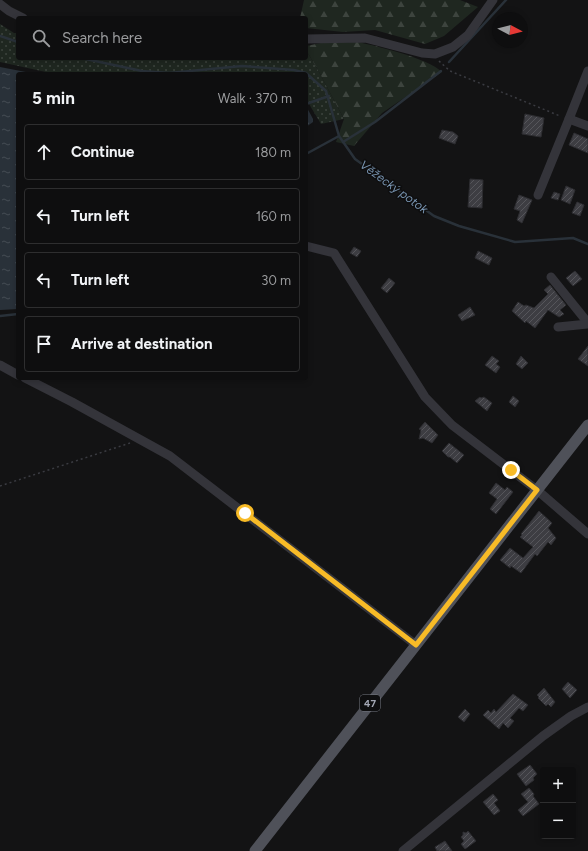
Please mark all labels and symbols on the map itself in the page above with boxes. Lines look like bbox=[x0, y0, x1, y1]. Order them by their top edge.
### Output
north arrow bbox=[492, 12, 528, 48]
water label: Věžecký potok bbox=[357, 158, 432, 217]
route end bbox=[502, 461, 520, 479]
route start bbox=[236, 504, 254, 522]
road number: 47 bbox=[360, 695, 380, 711]

